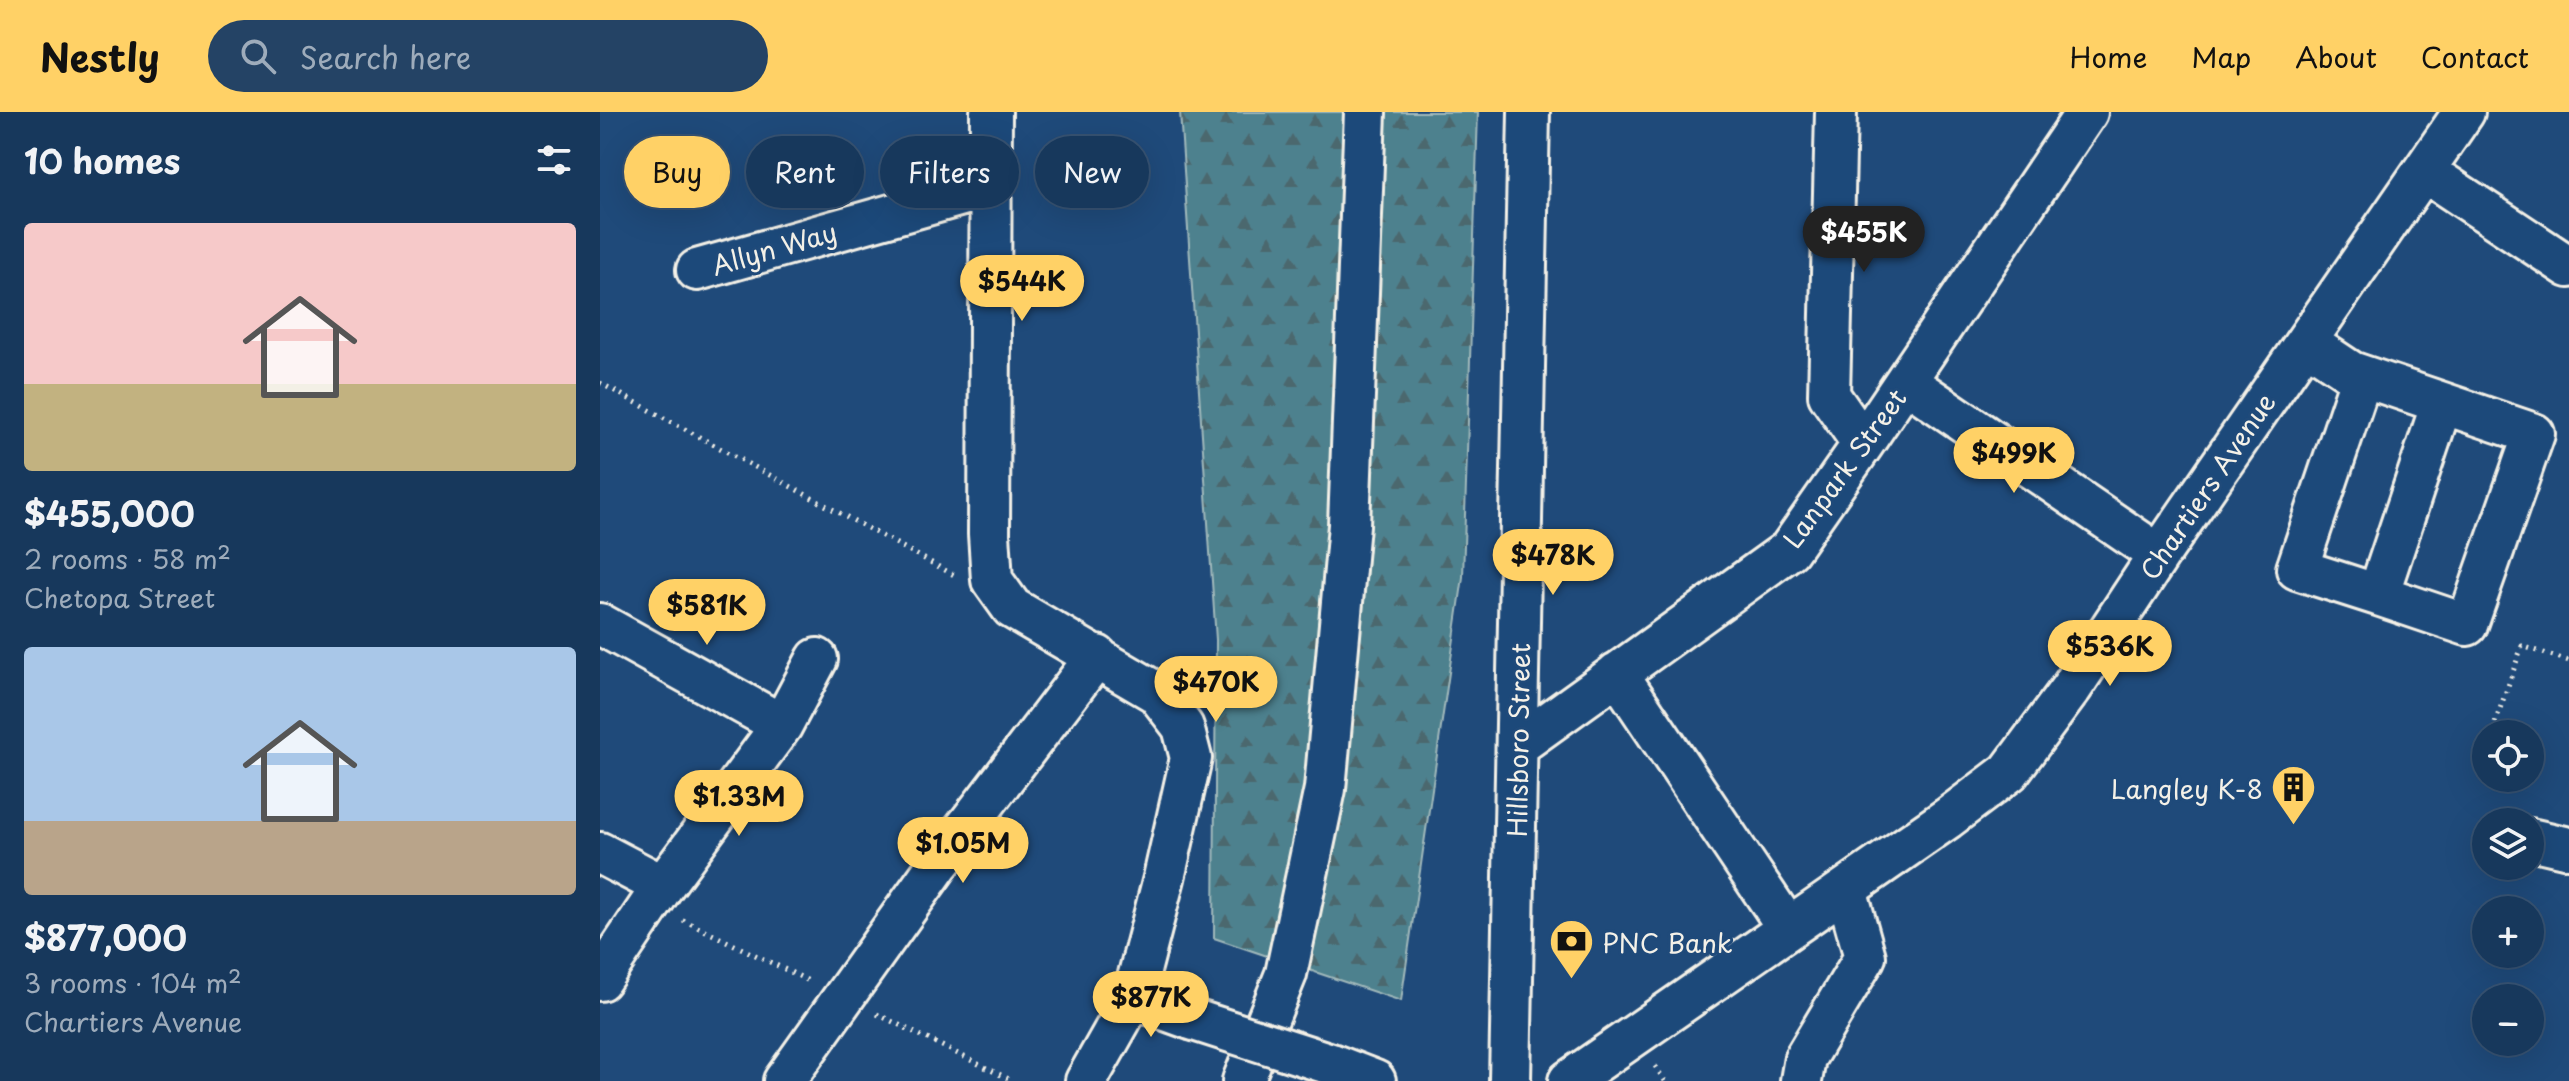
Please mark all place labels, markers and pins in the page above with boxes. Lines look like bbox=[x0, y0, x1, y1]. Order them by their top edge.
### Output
pin: $455K bbox=[1808, 206, 1920, 274]
pin: $544K bbox=[966, 255, 1078, 323]
pin: $499K bbox=[1958, 427, 2070, 495]
pin: $478K bbox=[1497, 529, 1609, 597]
pin: $581K bbox=[651, 579, 763, 647]
pin: $536K bbox=[2054, 620, 2166, 688]
pin: $470K bbox=[1160, 656, 1272, 724]
building icon: Langley K-8 bbox=[2270, 764, 2318, 827]
place label: Langley K-8 bbox=[2111, 769, 2263, 808]
pin: $1.33M bbox=[674, 770, 804, 838]
pin: $1.05M bbox=[898, 817, 1028, 885]
bank icon: PNC Bank bbox=[1547, 918, 1595, 981]
place label: PNC Bank bbox=[1602, 923, 1733, 962]
pin: $877K bbox=[1095, 971, 1207, 1039]

